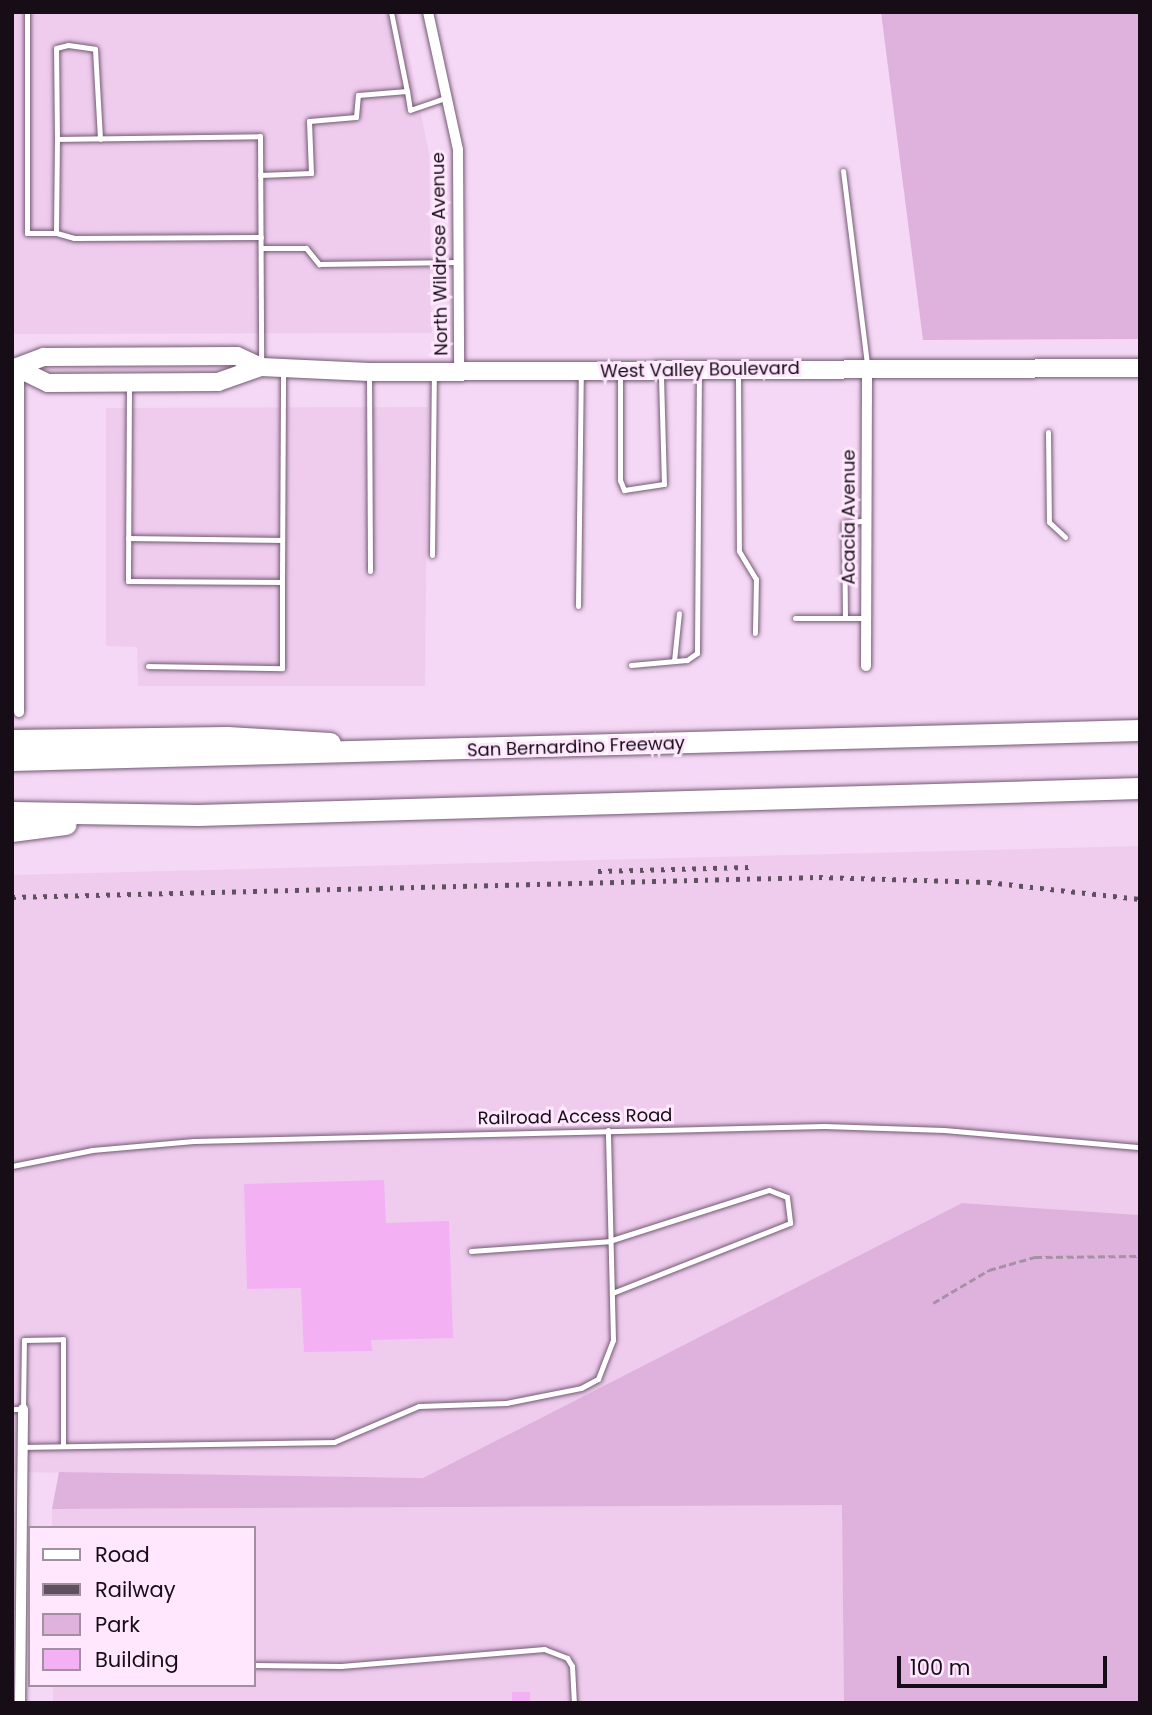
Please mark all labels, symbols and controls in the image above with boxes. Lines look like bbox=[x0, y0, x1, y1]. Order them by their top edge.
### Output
street label: North Wildrose Avenue bbox=[427, 152, 453, 356]
street label: West Valley Boulevard bbox=[600, 357, 800, 383]
street label: Acacia Avenue bbox=[838, 449, 860, 585]
street label: San Bernardino Freeway bbox=[467, 732, 685, 762]
street label: Railroad Access Road bbox=[477, 1105, 673, 1129]
legend bbox=[28, 1526, 256, 1687]
text: Road bbox=[95, 1540, 150, 1569]
text: Railway bbox=[95, 1575, 176, 1604]
text: Park bbox=[95, 1610, 140, 1639]
scale bar bbox=[900, 1642, 1110, 1686]
text: Building bbox=[95, 1645, 179, 1674]
text: 100 m bbox=[910, 1653, 970, 1682]

